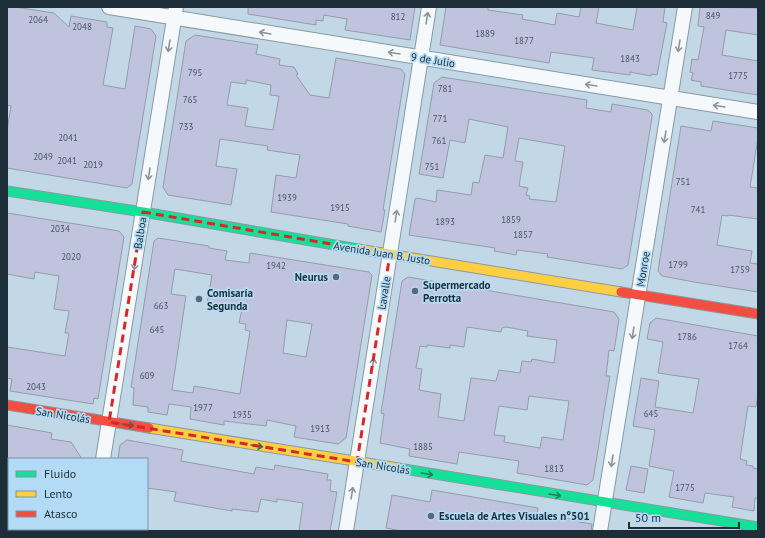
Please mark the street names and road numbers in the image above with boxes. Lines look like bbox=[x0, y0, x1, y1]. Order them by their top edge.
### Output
street label: 9 de Julio bbox=[410, 50, 456, 70]
street label: Balboa bbox=[131, 216, 149, 250]
street label: Avenida Juan B. Justo bbox=[333, 238, 431, 268]
street label: Monroe bbox=[633, 250, 653, 288]
street label: Lavalle bbox=[374, 275, 394, 311]
street label: San Nicolás bbox=[35, 404, 91, 426]
street label: San Nicolás bbox=[355, 455, 411, 477]

